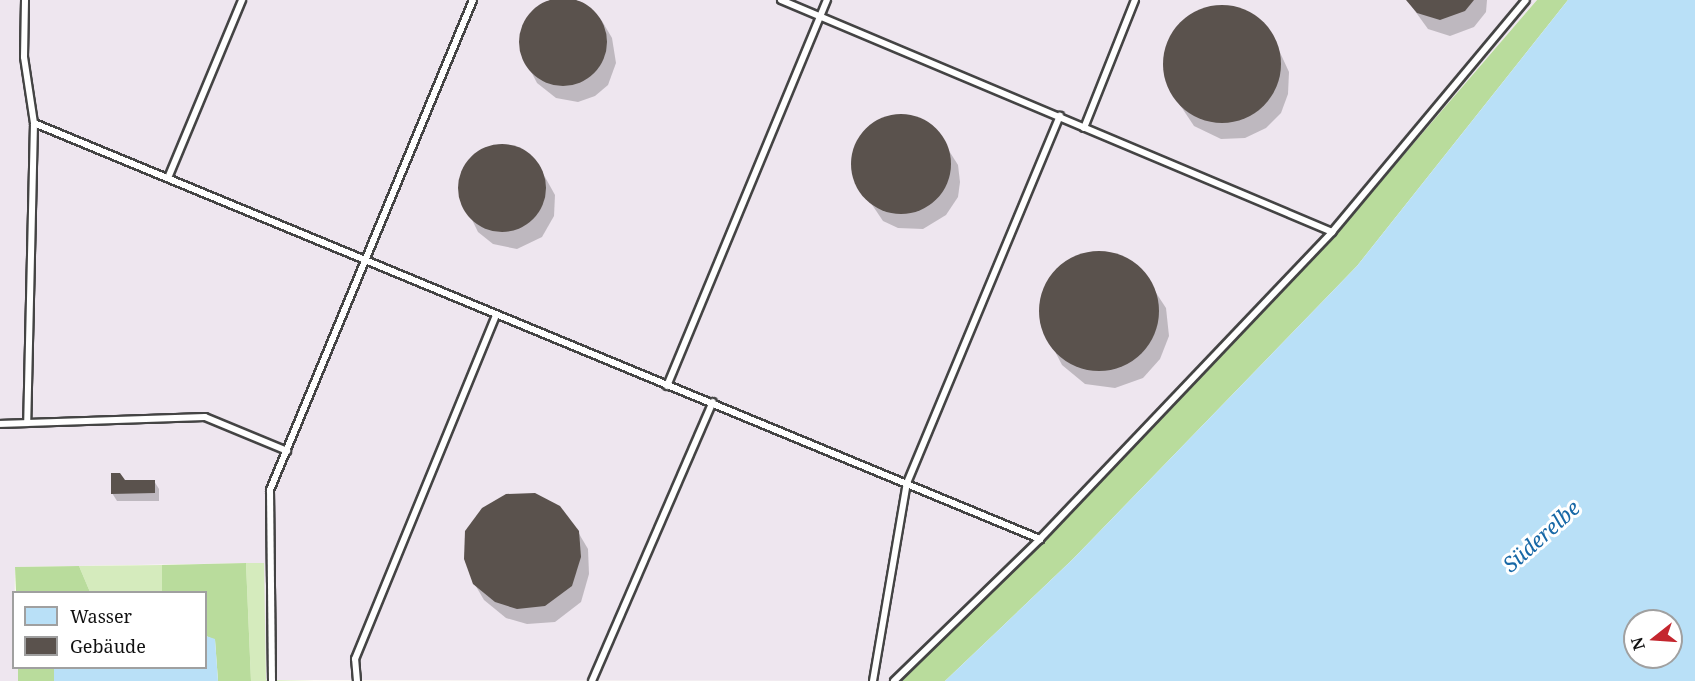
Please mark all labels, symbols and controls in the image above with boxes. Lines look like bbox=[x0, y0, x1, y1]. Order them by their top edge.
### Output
water label: Süderelbe bbox=[1497, 495, 1585, 577]
legend bbox=[12, 591, 207, 669]
text: Wasser bbox=[70, 604, 132, 628]
north arrow bbox=[1623, 609, 1683, 669]
text: Gebäude bbox=[70, 634, 146, 658]
text: N bbox=[1625, 634, 1650, 653]

